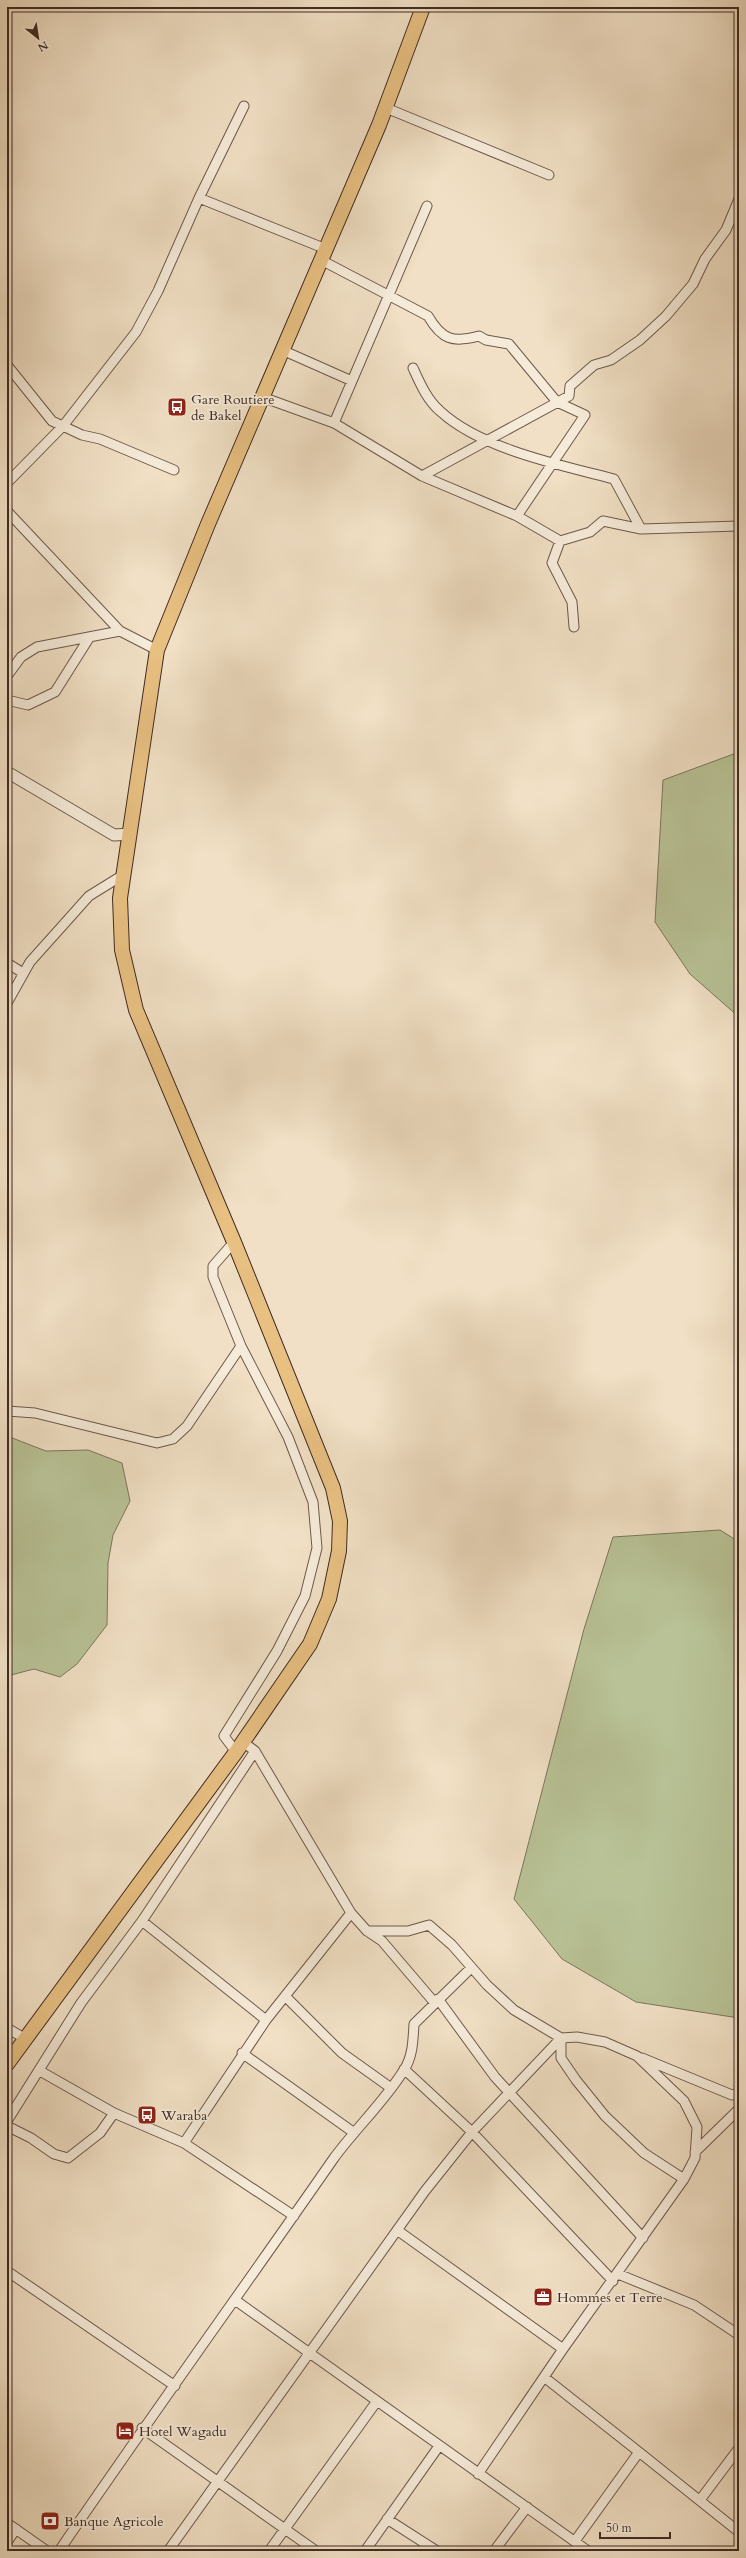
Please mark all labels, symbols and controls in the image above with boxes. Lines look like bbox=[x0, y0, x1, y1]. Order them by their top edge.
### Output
north arrow bbox=[18, 18, 58, 58]
text: N bbox=[34, 37, 51, 55]
place label: Gare Routiere de Bakel bbox=[191, 390, 275, 425]
bus stop icon: Gare Routiere de Bakel bbox=[166, 396, 188, 418]
bus stop icon: Waraba bbox=[136, 2104, 158, 2126]
place label: Waraba bbox=[160, 2106, 207, 2125]
office icon: Hommes et Terre bbox=[532, 2286, 554, 2308]
place label: Hommes et Terre bbox=[557, 2288, 663, 2307]
hotel icon: Hotel Wagadu bbox=[114, 2420, 136, 2442]
place label: Hotel Wagadu bbox=[139, 2422, 227, 2441]
bank icon: Banque Agricole bbox=[39, 2510, 61, 2532]
place label: Banque Agricole bbox=[64, 2512, 164, 2531]
scale bar bbox=[600, 2514, 670, 2540]
text: 50 m bbox=[606, 2520, 633, 2536]

